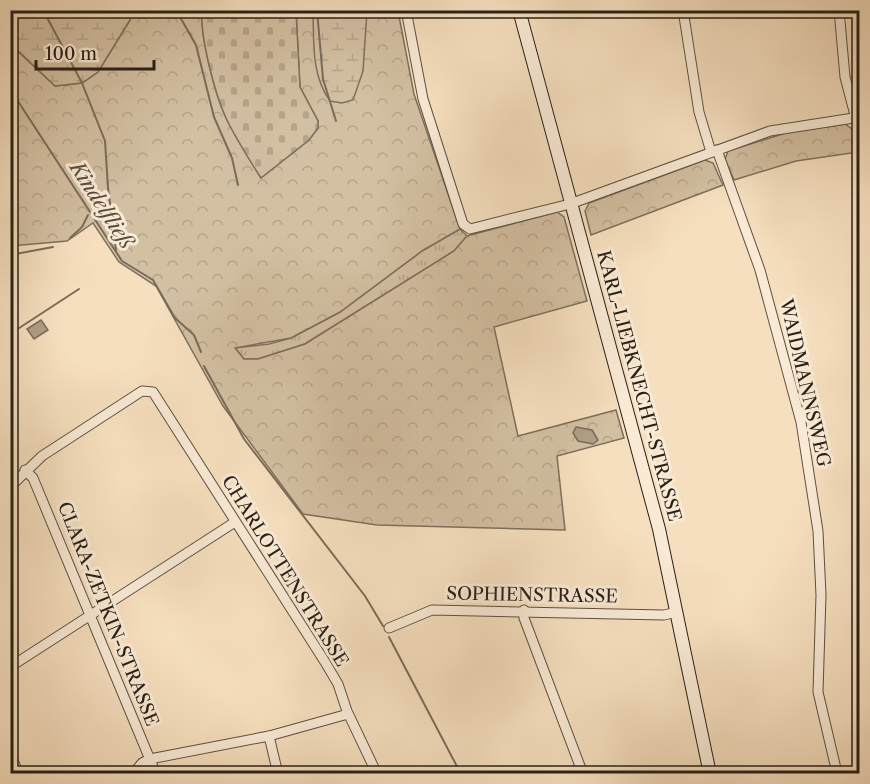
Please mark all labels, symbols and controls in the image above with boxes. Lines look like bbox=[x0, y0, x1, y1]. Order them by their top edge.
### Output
scale bar bbox=[36, 33, 154, 71]
text: 100 m bbox=[45, 43, 97, 65]
water label: Kindelfließ bbox=[64, 155, 139, 253]
street label: KARL-LIEBKNECHT-STRASSE bbox=[592, 248, 686, 524]
street label: WAIDMANNSWEG bbox=[775, 296, 835, 469]
street label: CHARLOTTENSTRASSE bbox=[217, 471, 353, 671]
street label: CLARA-ZETKIN-STRASSE bbox=[53, 499, 163, 729]
street label: SOPHIENSTRASSE bbox=[446, 583, 618, 607]

